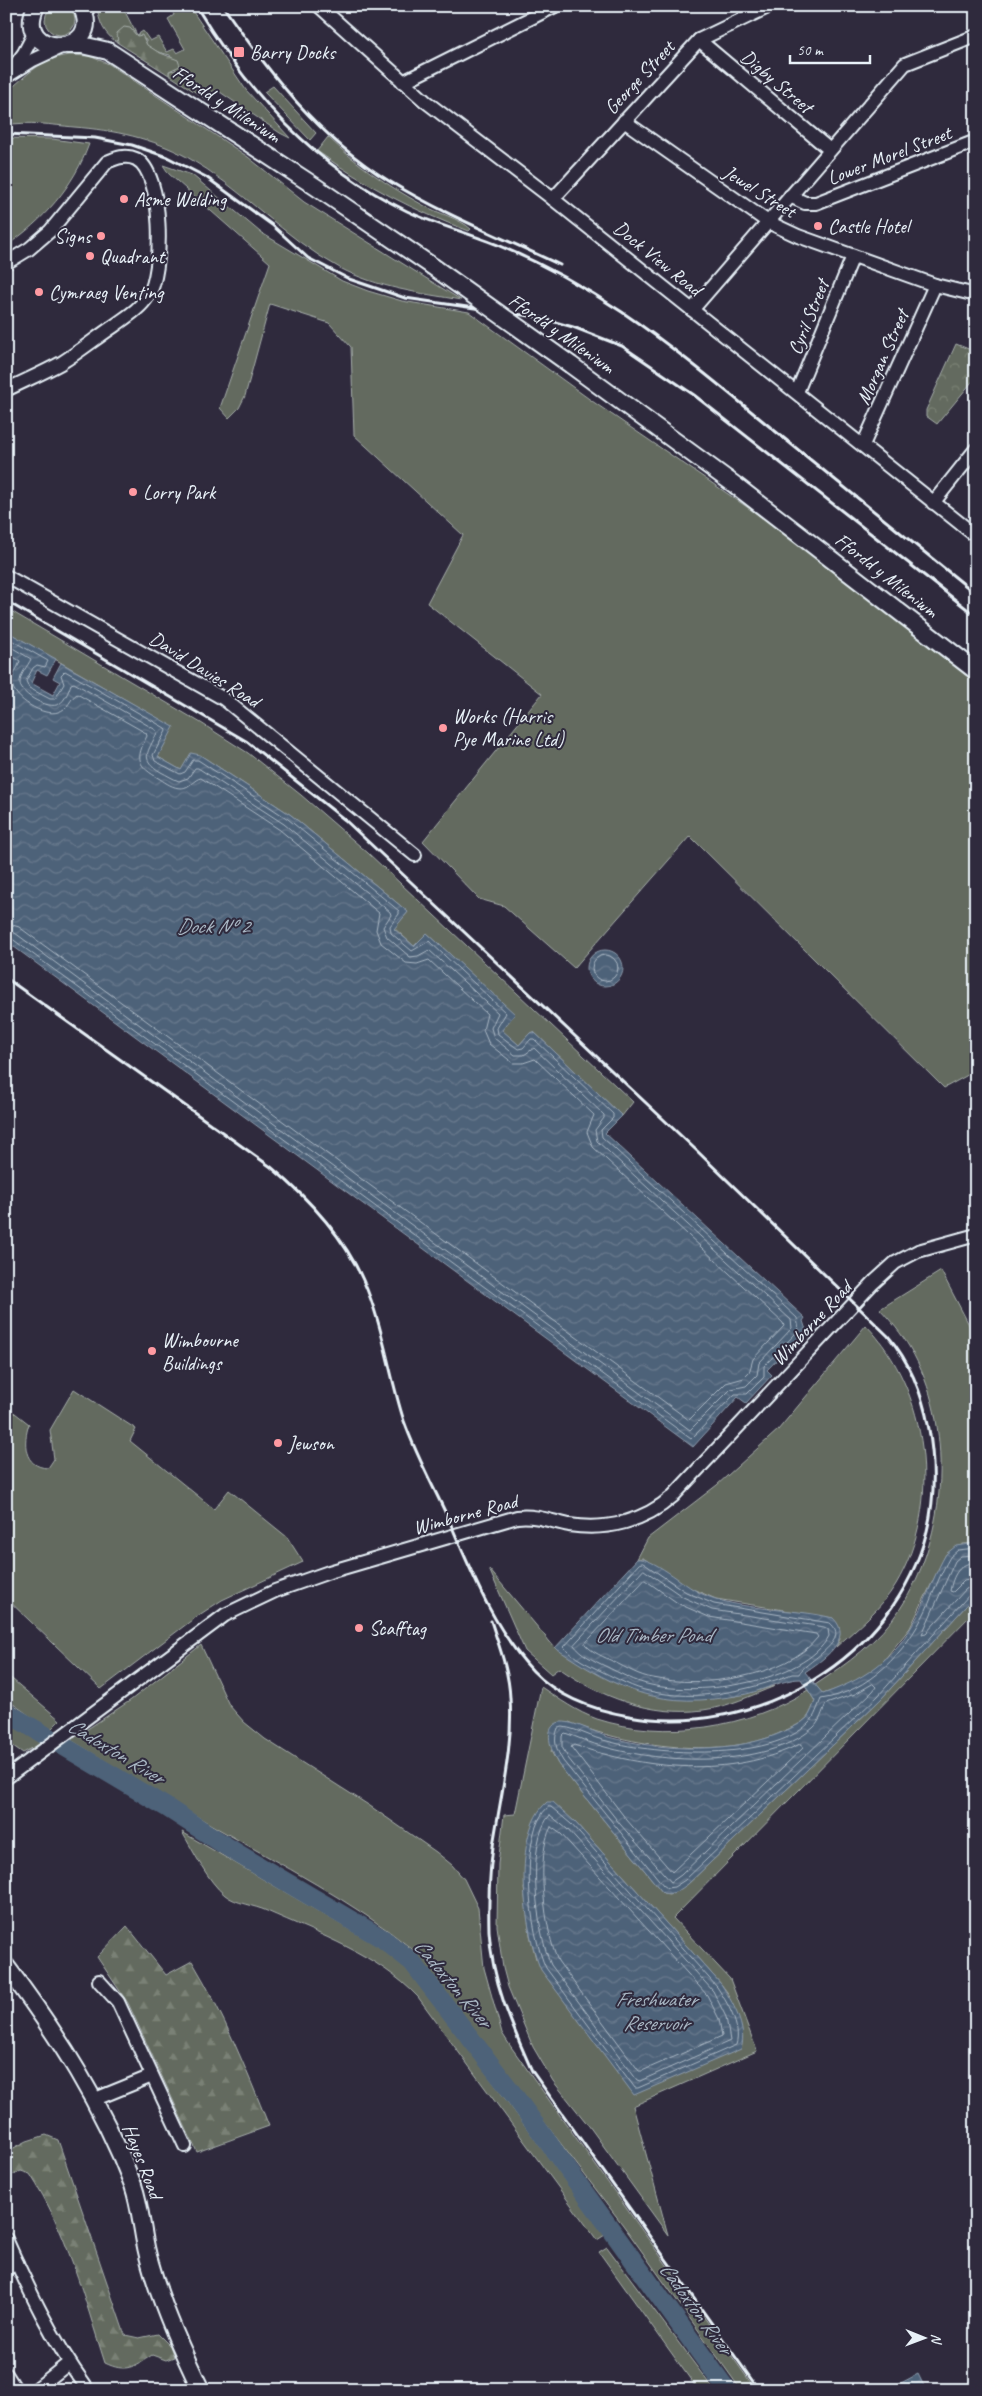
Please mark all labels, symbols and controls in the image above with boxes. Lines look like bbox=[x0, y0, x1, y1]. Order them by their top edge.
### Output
scale bar bbox=[790, 32, 870, 64]
street label: George Street bbox=[599, 33, 682, 120]
place label: Barry Docks bbox=[250, 40, 337, 65]
text: 50 m bbox=[797, 41, 824, 60]
street label: Digby Street bbox=[736, 44, 820, 121]
marker: Barry Docks bbox=[232, 45, 246, 59]
street label: Ffordd y Mileniwm bbox=[168, 60, 286, 149]
street label: Lower Morel Street bbox=[824, 120, 957, 191]
street label: Jewel Street bbox=[718, 159, 803, 225]
place label: Asme Welding bbox=[134, 187, 228, 212]
marker: Asme Welding bbox=[118, 193, 130, 205]
place label: Castle Hotel bbox=[828, 214, 913, 239]
street label: Dock View Road bbox=[609, 215, 709, 303]
marker: Castle Hotel bbox=[812, 220, 824, 232]
place label: Signs bbox=[54, 224, 93, 249]
marker: Signs bbox=[95, 230, 107, 242]
place label: Quadrant bbox=[100, 244, 167, 269]
marker: Quadrant bbox=[84, 250, 96, 262]
street label: Cyril Street bbox=[782, 273, 836, 358]
place label: Cymraeg Venting bbox=[49, 280, 165, 305]
marker: Cymraeg Venting bbox=[33, 286, 45, 298]
street label: Ffordd y Mileniwm bbox=[504, 288, 620, 380]
street label: Morgan Street bbox=[850, 303, 916, 409]
place label: Lorry Park bbox=[143, 480, 217, 505]
marker: Lorry Park bbox=[127, 486, 139, 498]
street label: Ffordd y Mileniwm bbox=[830, 527, 944, 624]
street label: David Davies Road bbox=[145, 626, 267, 715]
place label: Works (Harris Pye Marine Ltd) bbox=[453, 704, 565, 752]
marker: Works (Harris Pye Marine Ltd) bbox=[437, 722, 449, 734]
water label: Dock Nº 2 bbox=[177, 913, 253, 939]
street label: Wimborne Road bbox=[766, 1273, 859, 1371]
place label: Wimbourne Buildings bbox=[162, 1328, 239, 1376]
marker: Wimbourne Buildings bbox=[146, 1345, 158, 1357]
place label: Jewson bbox=[287, 1431, 335, 1456]
marker: Jewson bbox=[272, 1437, 284, 1449]
street label: Wimborne Road bbox=[410, 1488, 523, 1540]
place label: Scafftag bbox=[369, 1616, 428, 1641]
marker: Scafftag bbox=[353, 1622, 365, 1634]
water label: Old Timber Pond bbox=[595, 1622, 718, 1648]
water label: Cadoxton River bbox=[63, 1712, 172, 1792]
water label: Cadoxton River bbox=[409, 1934, 500, 2035]
water label: Freshwater Reservoir bbox=[615, 1986, 700, 2036]
street label: Hayes Road bbox=[117, 2120, 169, 2205]
water label: Cadoxton River bbox=[654, 2257, 740, 2362]
north arrow bbox=[900, 2314, 950, 2364]
text: N bbox=[928, 2334, 945, 2345]

